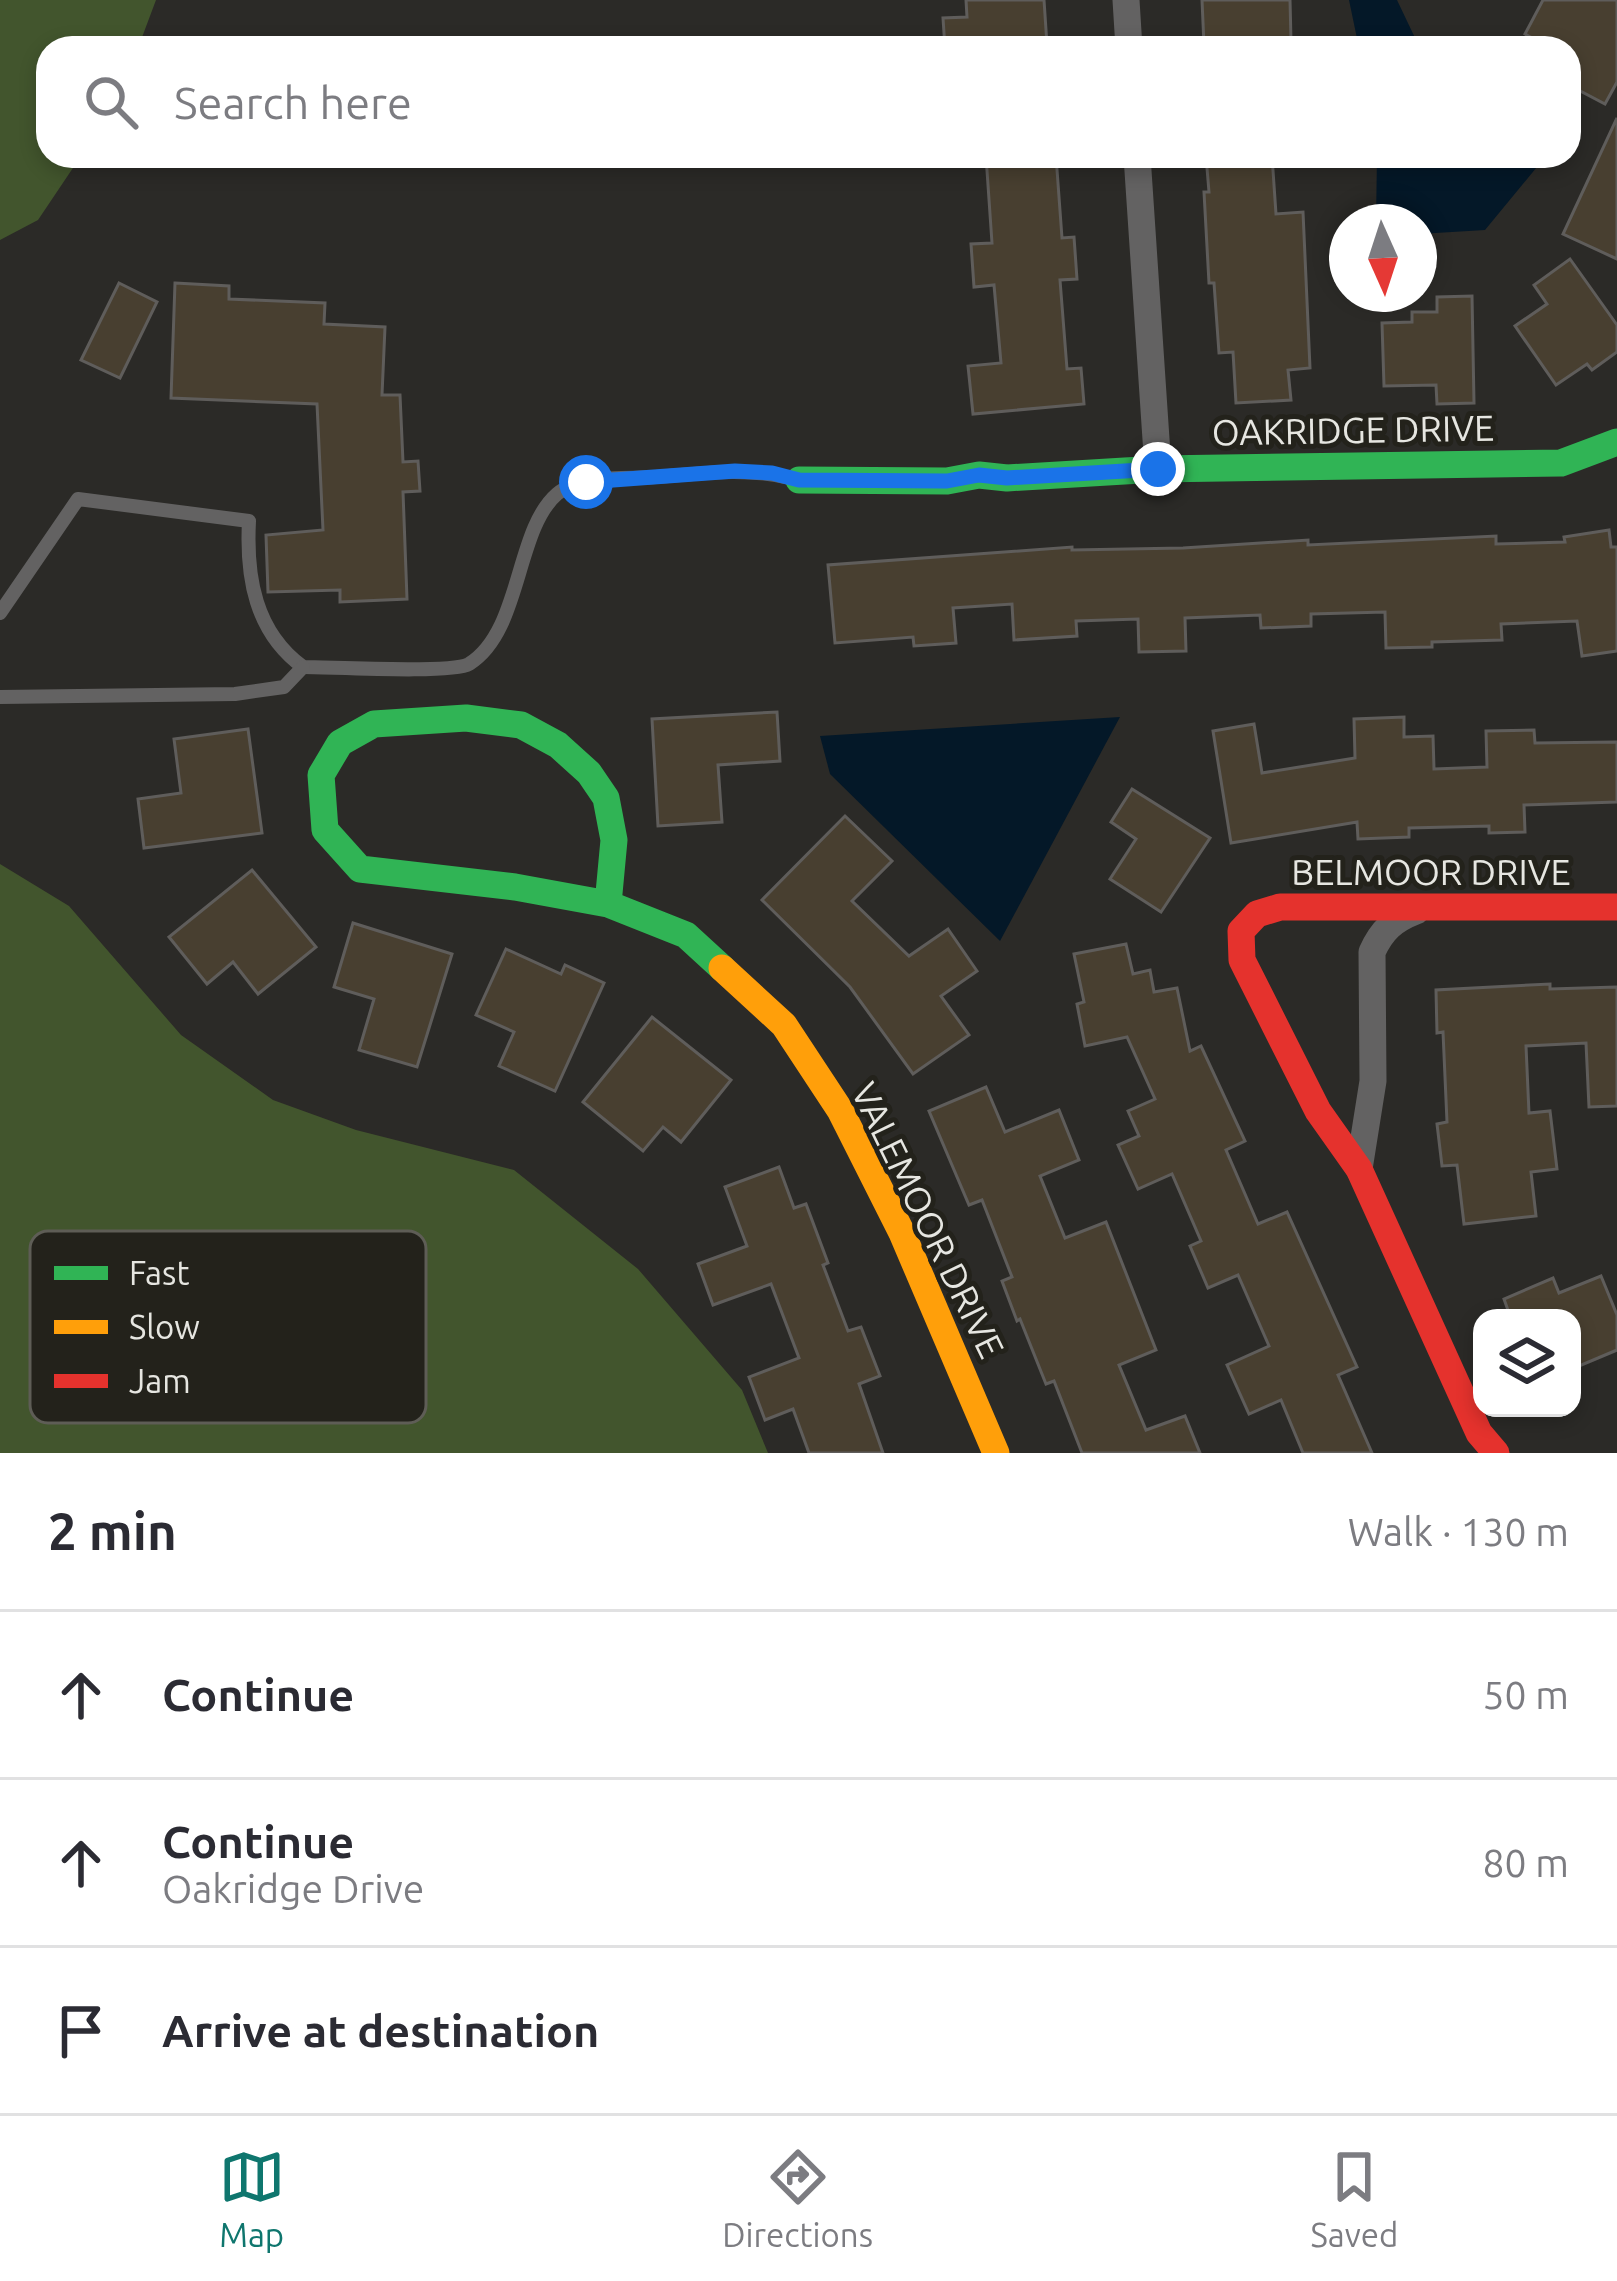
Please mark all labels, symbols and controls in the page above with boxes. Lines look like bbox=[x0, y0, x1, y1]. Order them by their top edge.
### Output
search box bbox=[36, 36, 1581, 168]
icon: search bbox=[78, 69, 144, 135]
text: Search here bbox=[174, 77, 412, 128]
north arrow bbox=[1329, 204, 1437, 312]
street label: OAKRIDGE DRIVE bbox=[1211, 407, 1495, 452]
route end bbox=[1131, 442, 1185, 496]
route start bbox=[559, 455, 613, 509]
street label: BELMOOR DRIVE bbox=[1291, 851, 1571, 892]
street label: VALEMOOR DRIVE bbox=[844, 1076, 1013, 1364]
legend bbox=[30, 1231, 426, 1423]
text: Fast bbox=[129, 1254, 189, 1291]
text: Slow bbox=[129, 1308, 200, 1345]
map controls bbox=[1473, 1309, 1581, 1417]
button: layers bbox=[1473, 1309, 1581, 1417]
text: Jam bbox=[129, 1362, 191, 1399]
text: 2 min bbox=[48, 1502, 177, 1560]
text: Walk · 130 m bbox=[1348, 1510, 1569, 1553]
icon: ahead bbox=[48, 1662, 114, 1728]
text: Continue bbox=[162, 1669, 354, 1720]
text: 50 m bbox=[1482, 1673, 1569, 1716]
text: Continue bbox=[162, 1816, 354, 1867]
icon: ahead bbox=[48, 1830, 114, 1896]
text: 80 m bbox=[1482, 1841, 1569, 1884]
text: Oakridge Drive bbox=[162, 1867, 424, 1910]
icon: arrive bbox=[48, 1998, 114, 2064]
text: Arrive at destination bbox=[162, 2005, 599, 2056]
tab: Map bbox=[219, 2144, 285, 2253]
tab: Directions bbox=[722, 2144, 873, 2253]
tab: Saved bbox=[1310, 2144, 1398, 2253]

